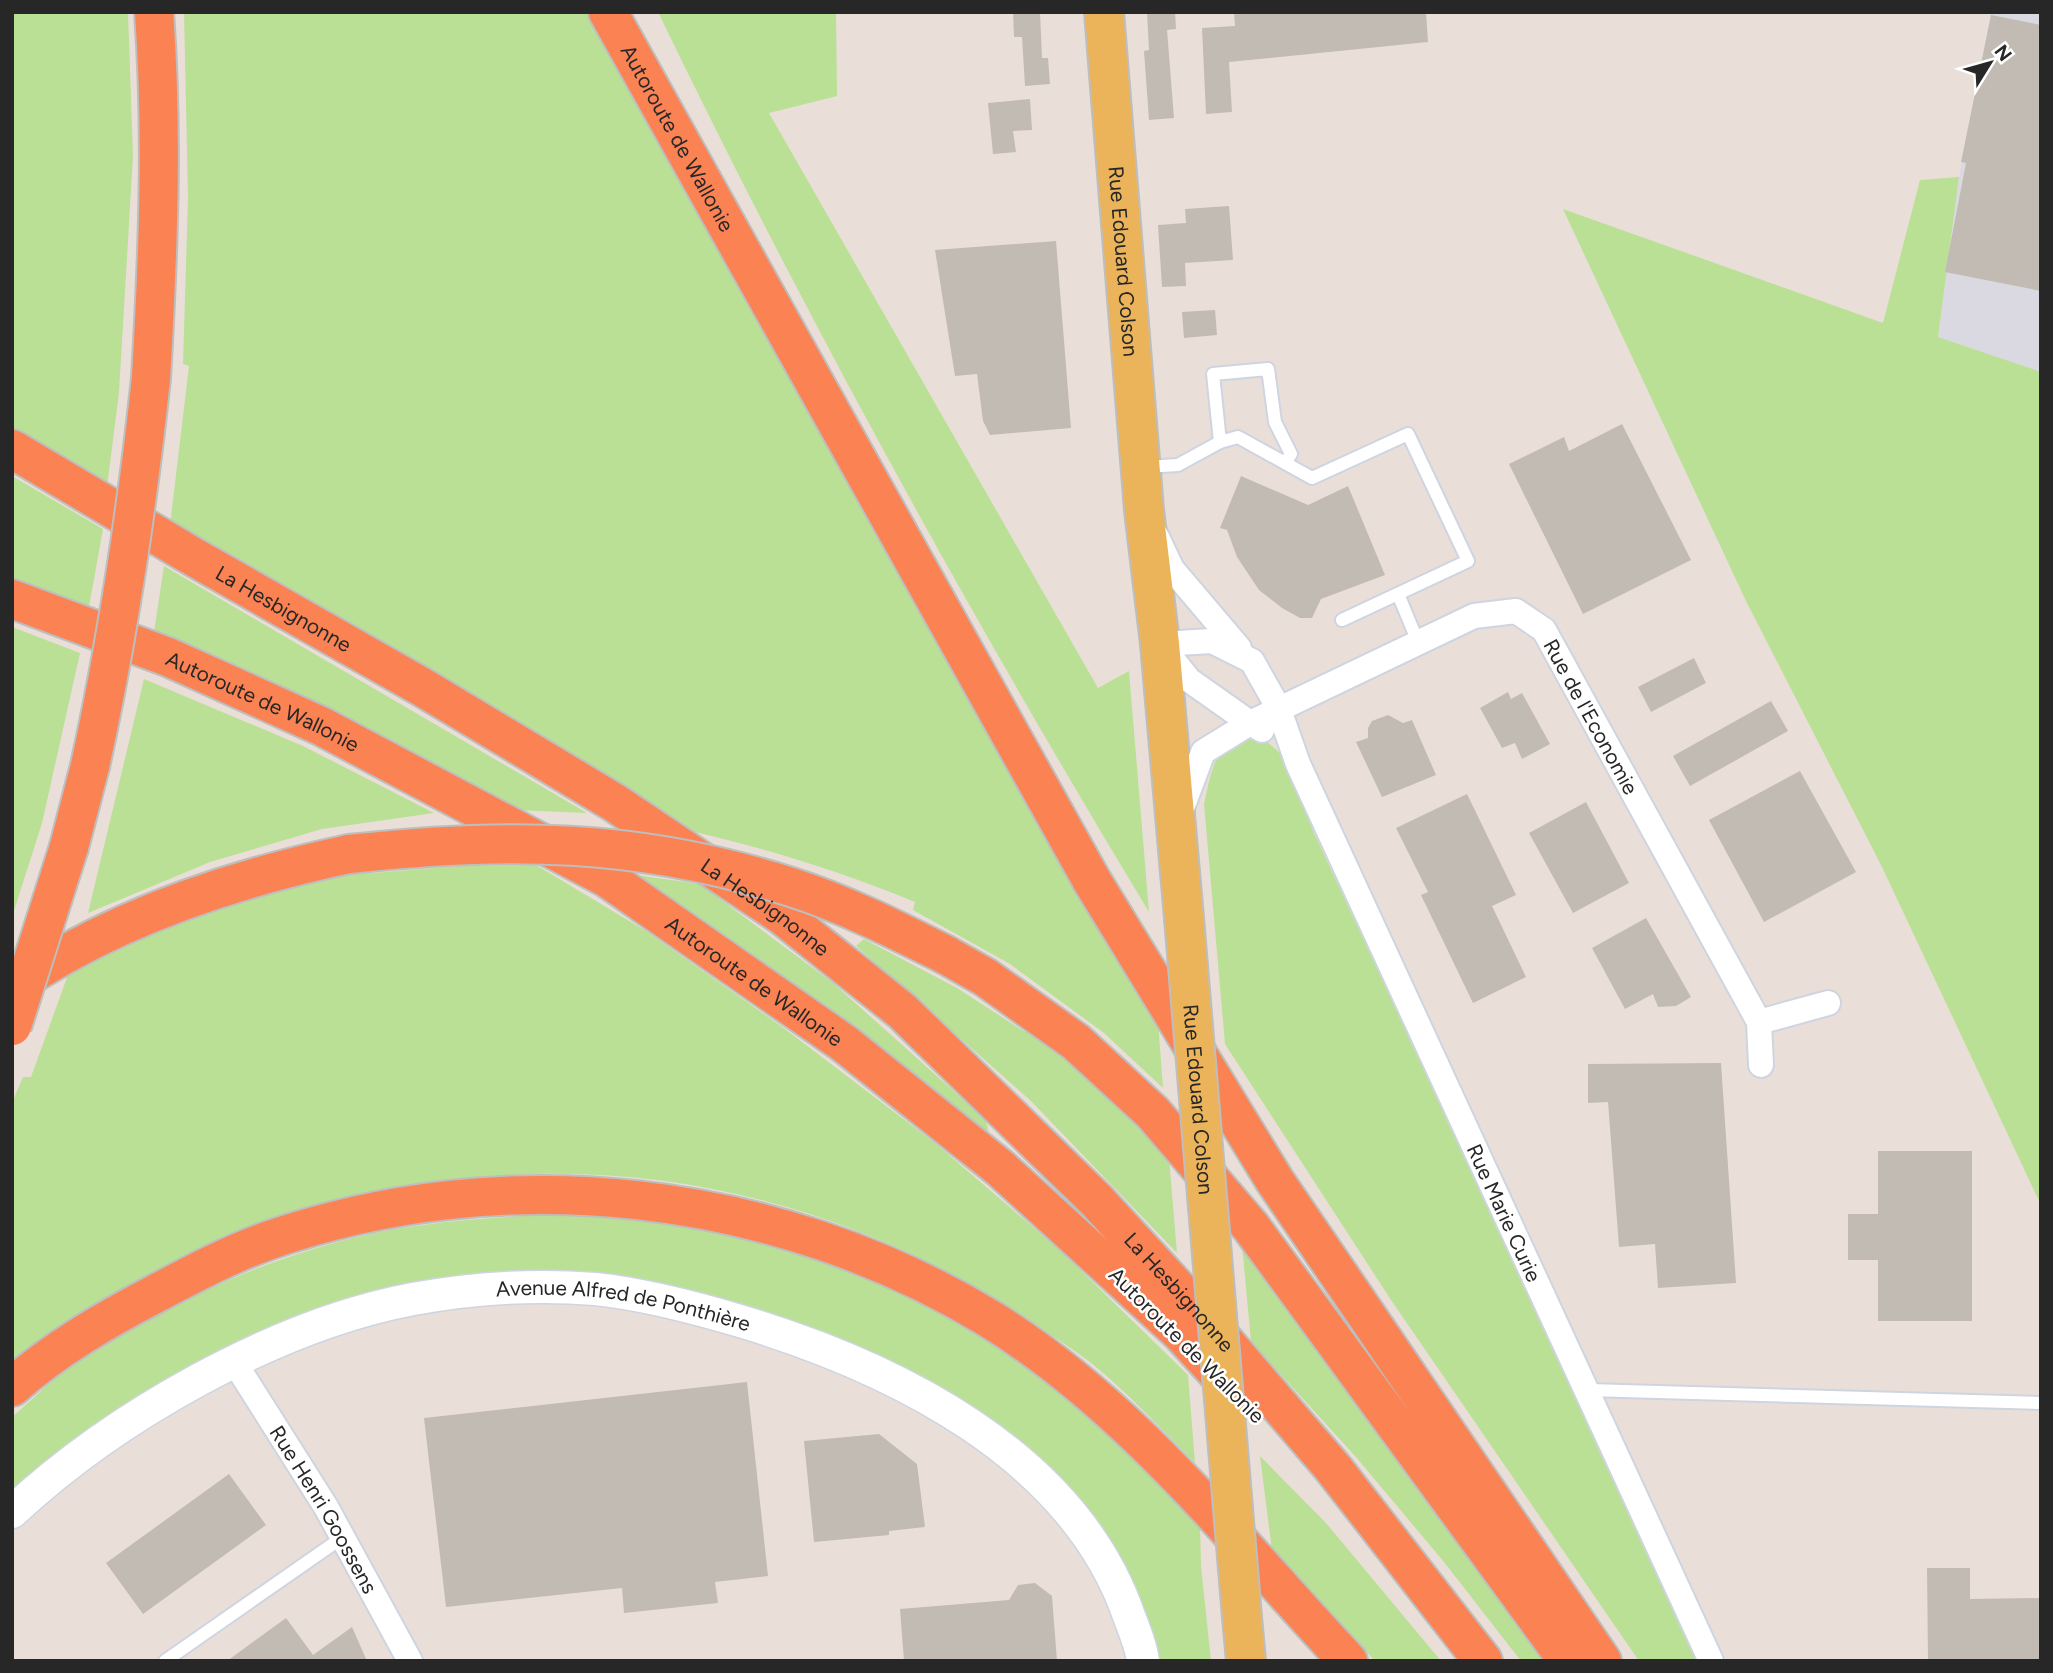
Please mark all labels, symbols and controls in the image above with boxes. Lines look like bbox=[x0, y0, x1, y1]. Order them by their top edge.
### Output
north arrow bbox=[1955, 28, 2025, 98]
street label: Autoroute de Wallonie bbox=[616, 40, 740, 236]
text: N bbox=[1990, 40, 2017, 66]
street label: Rue Edouard Colson bbox=[1104, 165, 1144, 357]
street label: La Hesbignonne bbox=[211, 560, 356, 657]
street label: Rue de l'Economie bbox=[1539, 634, 1644, 798]
street label: Autoroute de Wallonie bbox=[162, 645, 364, 757]
street label: La Hesbignonne bbox=[697, 852, 835, 961]
street label: Autoroute de Wallonie bbox=[661, 911, 848, 1051]
street label: Rue Edouard Colson bbox=[1179, 1003, 1219, 1196]
street label: Rue Marie Curie bbox=[1462, 1140, 1547, 1286]
street label: La Hesbignonne bbox=[1119, 1227, 1240, 1357]
street label: Autoroute de Wallonie bbox=[1104, 1262, 1270, 1428]
street label: Avenue Alfred de Ponthière bbox=[495, 1274, 754, 1336]
street label: Rue Henri Goossens bbox=[265, 1421, 383, 1598]

